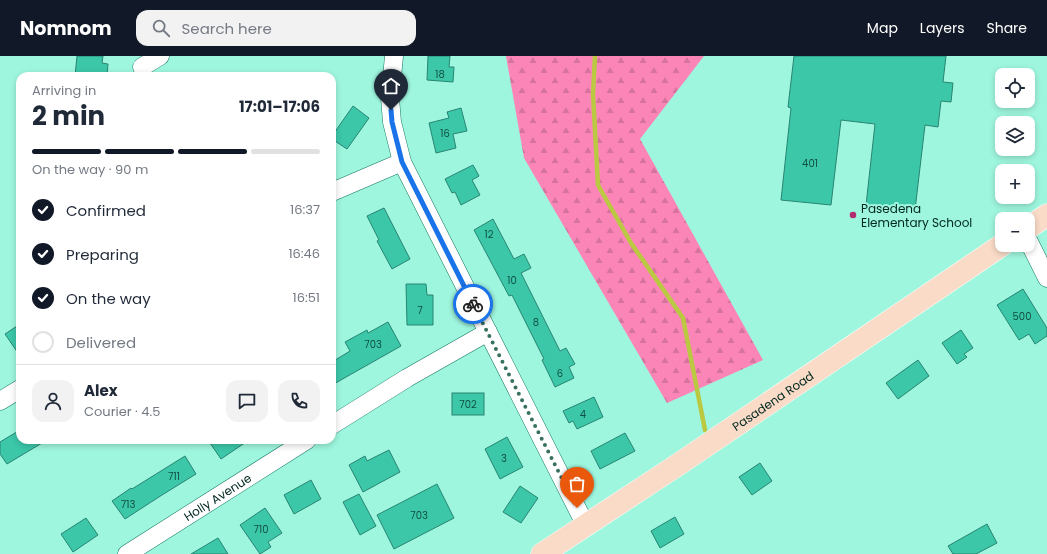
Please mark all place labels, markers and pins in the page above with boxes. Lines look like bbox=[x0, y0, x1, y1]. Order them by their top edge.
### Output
pin bbox=[374, 69, 408, 110]
place label: Pasedena Elementary School bbox=[861, 200, 972, 231]
marker: Pasedena Elementary School bbox=[848, 210, 858, 220]
pin bbox=[560, 467, 594, 508]

